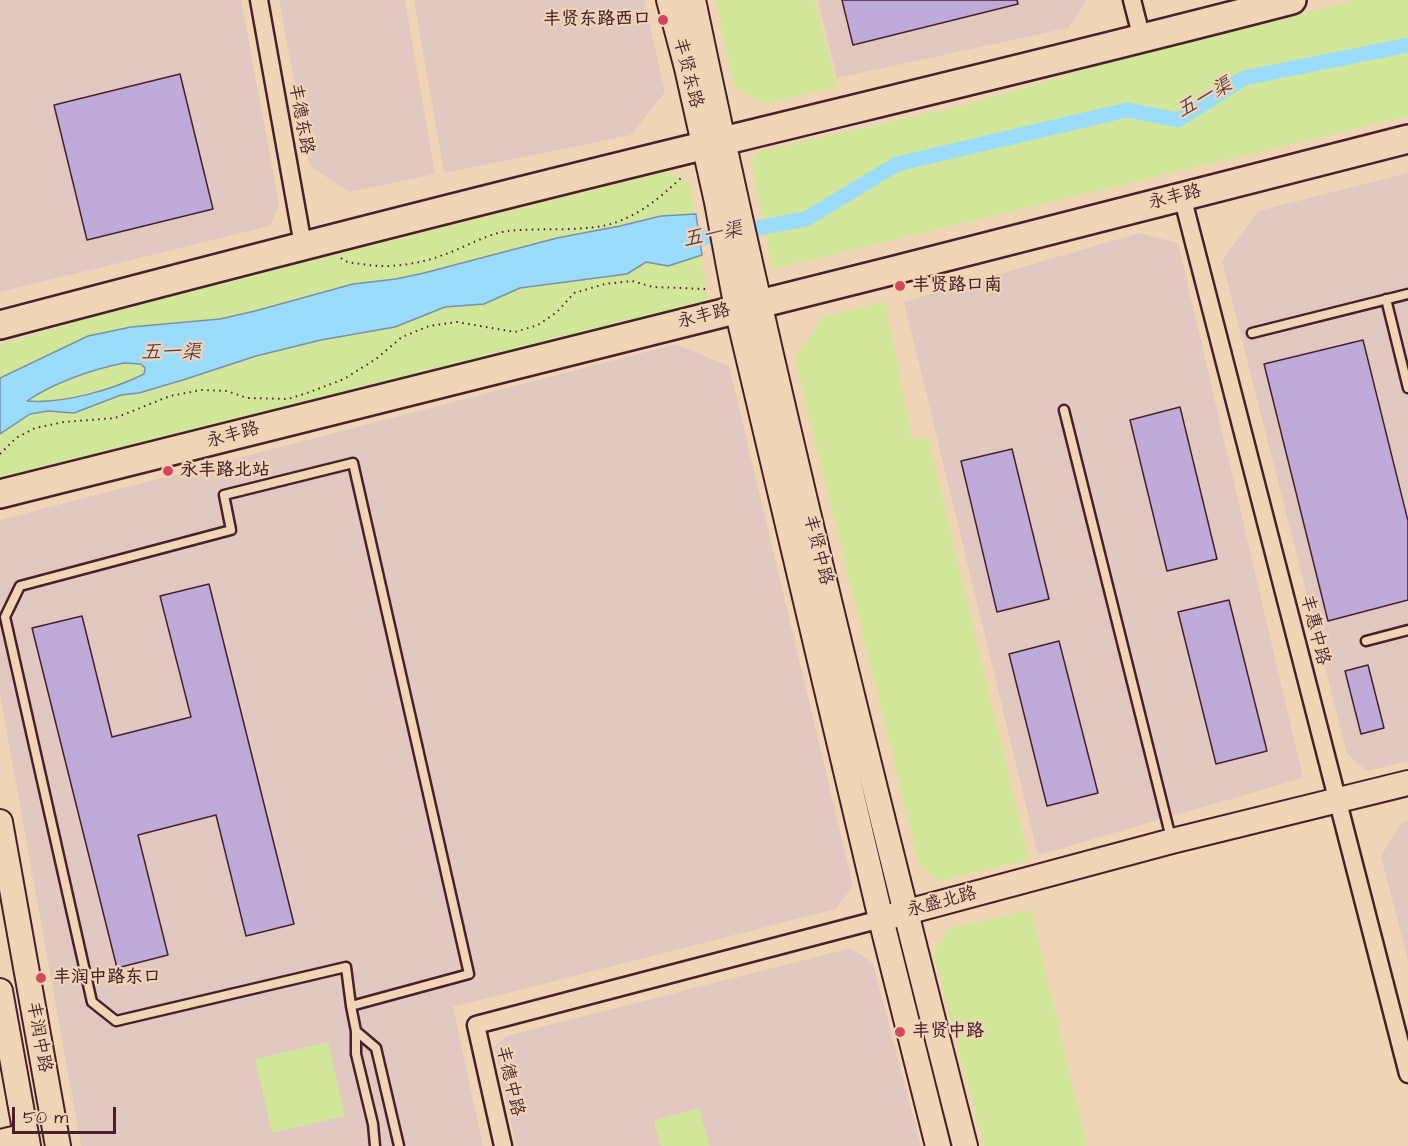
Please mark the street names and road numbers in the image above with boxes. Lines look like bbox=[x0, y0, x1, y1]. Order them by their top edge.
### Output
street label: 丰贤东路 bbox=[668, 35, 706, 111]
street label: 丰德东路 bbox=[283, 82, 317, 156]
street label: 永丰路 bbox=[1146, 181, 1204, 215]
street label: 永丰路 bbox=[675, 300, 733, 334]
street label: 永丰路 bbox=[204, 419, 262, 453]
street label: 丰贤中路 bbox=[798, 512, 836, 588]
street label: 丰惠中路 bbox=[1295, 592, 1333, 668]
street label: 永盛北路 bbox=[904, 883, 980, 923]
street label: 丰润中路 bbox=[21, 1000, 55, 1074]
street label: 丰德中路 bbox=[490, 1043, 528, 1119]

